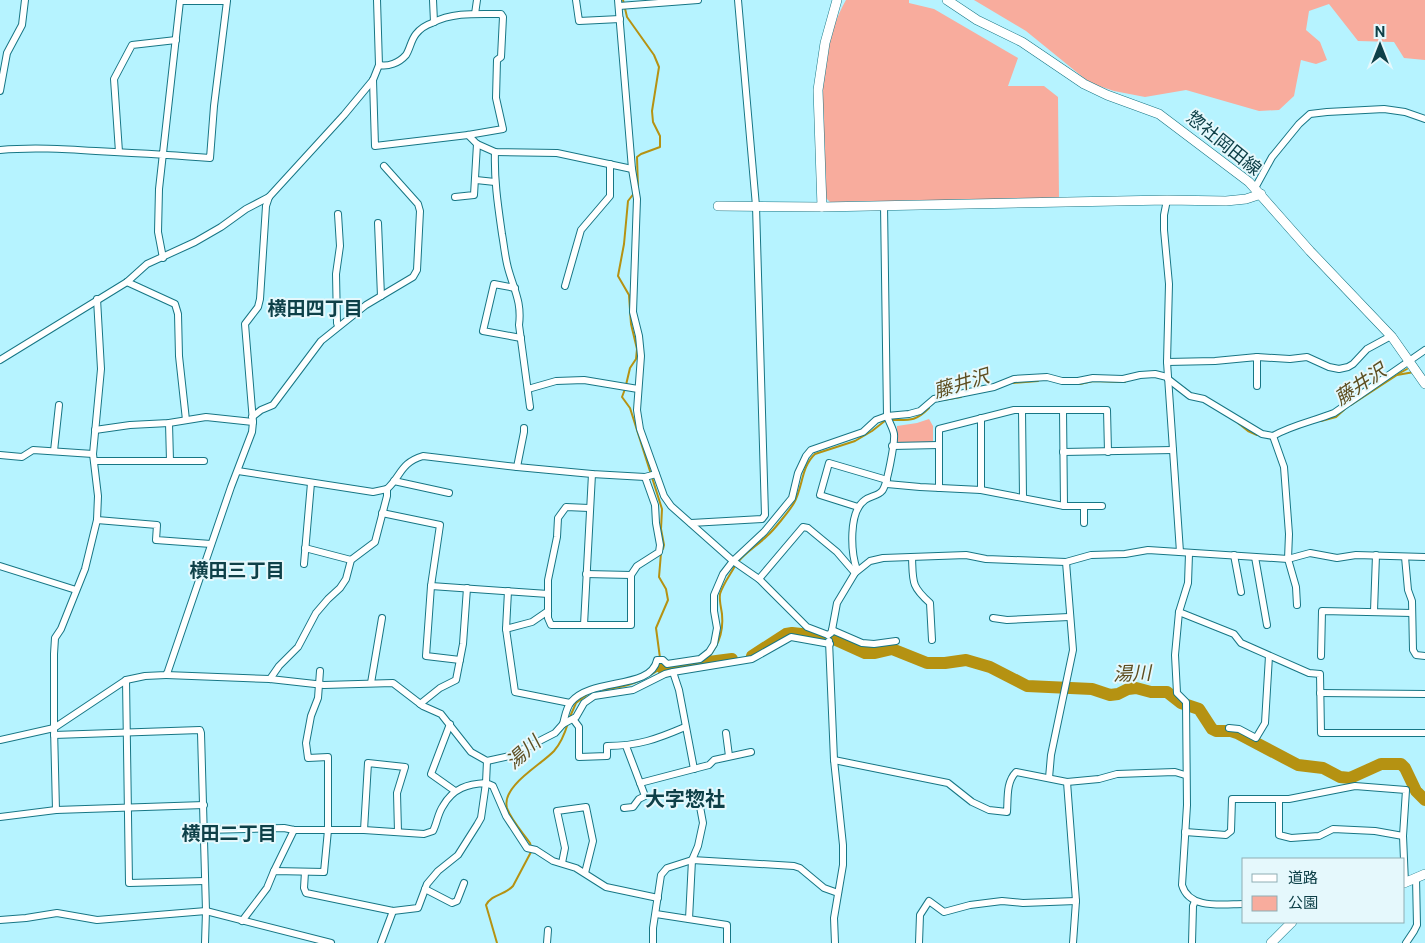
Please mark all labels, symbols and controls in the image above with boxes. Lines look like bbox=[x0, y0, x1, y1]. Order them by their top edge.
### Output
north arrow bbox=[1355, 20, 1405, 70]
text: N bbox=[1375, 24, 1385, 40]
street label: 惣社岡田線 bbox=[1182, 107, 1266, 179]
district label: 横田四丁目 bbox=[267, 297, 363, 319]
water label: 藤井沢 bbox=[1330, 357, 1392, 409]
water label: 藤井沢 bbox=[931, 363, 994, 402]
district label: 横田三丁目 bbox=[189, 559, 285, 581]
water label: 湯川 bbox=[1113, 661, 1153, 685]
water label: 湯川 bbox=[502, 730, 546, 773]
district label: 大字惣社 bbox=[645, 787, 725, 811]
district label: 横田二丁目 bbox=[181, 822, 277, 844]
legend bbox=[1242, 858, 1405, 923]
text: 道路 bbox=[1288, 869, 1318, 886]
text: 公園 bbox=[1288, 894, 1318, 911]

